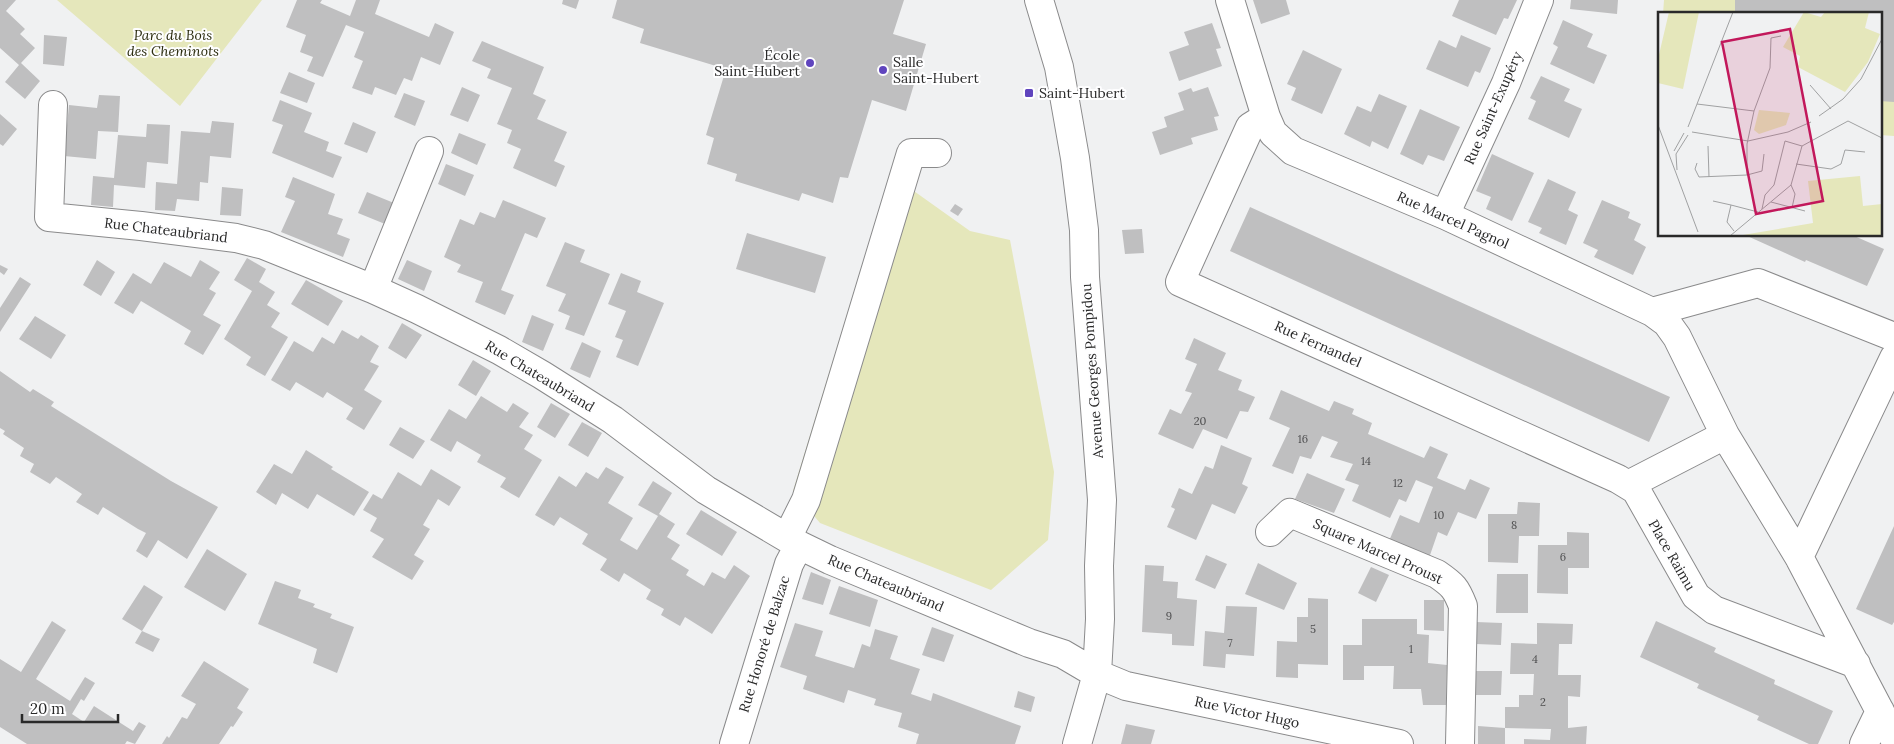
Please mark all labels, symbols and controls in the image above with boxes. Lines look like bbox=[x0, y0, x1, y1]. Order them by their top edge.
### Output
inset map bbox=[1658, 12, 1882, 236]
park label: Parc du Bois des Cheminots bbox=[127, 26, 219, 60]
place label: École Saint-Hubert bbox=[714, 46, 801, 80]
street label: Rue Saint-Exupéry bbox=[1460, 48, 1526, 167]
place label: Salle Saint-Hubert bbox=[893, 53, 979, 87]
marker: École Saint-Hubert bbox=[804, 57, 816, 69]
marker: Salle Saint-Hubert bbox=[877, 64, 889, 76]
place label: Saint-Hubert bbox=[1039, 84, 1125, 102]
marker: Saint-Hubert bbox=[1023, 87, 1035, 99]
street label: Rue Marcel Pagnol bbox=[1394, 187, 1512, 253]
street label: Rue Chateaubriand bbox=[103, 213, 229, 247]
street label: Avenue Georges Pompidou bbox=[1077, 283, 1107, 460]
street label: Rue Fernandel bbox=[1272, 317, 1365, 371]
street label: Rue Chateaubriand bbox=[482, 336, 598, 416]
house number: 20 bbox=[1194, 414, 1207, 428]
house number: 16 bbox=[1298, 432, 1308, 446]
house number: 14 bbox=[1361, 454, 1371, 468]
house number: 12 bbox=[1393, 476, 1403, 490]
house number: 10 bbox=[1434, 508, 1445, 522]
street label: Square Marcel Proust bbox=[1310, 514, 1446, 588]
street label: Place Raimu bbox=[1644, 516, 1700, 594]
house number: 8 bbox=[1511, 518, 1517, 532]
street label: Rue Chateaubriand bbox=[825, 550, 947, 616]
house number: 6 bbox=[1560, 550, 1566, 564]
street label: Rue Honoré de Balzac bbox=[735, 573, 793, 715]
house number: 9 bbox=[1166, 609, 1172, 623]
house number: 5 bbox=[1310, 622, 1316, 636]
house number: 7 bbox=[1227, 636, 1233, 650]
house number: 1 bbox=[1409, 642, 1413, 656]
house number: 4 bbox=[1532, 652, 1538, 666]
scale bar bbox=[22, 692, 119, 724]
street label: Rue Victor Hugo bbox=[1193, 692, 1301, 732]
house number: 2 bbox=[1540, 695, 1546, 709]
text: 20 m bbox=[30, 699, 65, 718]

